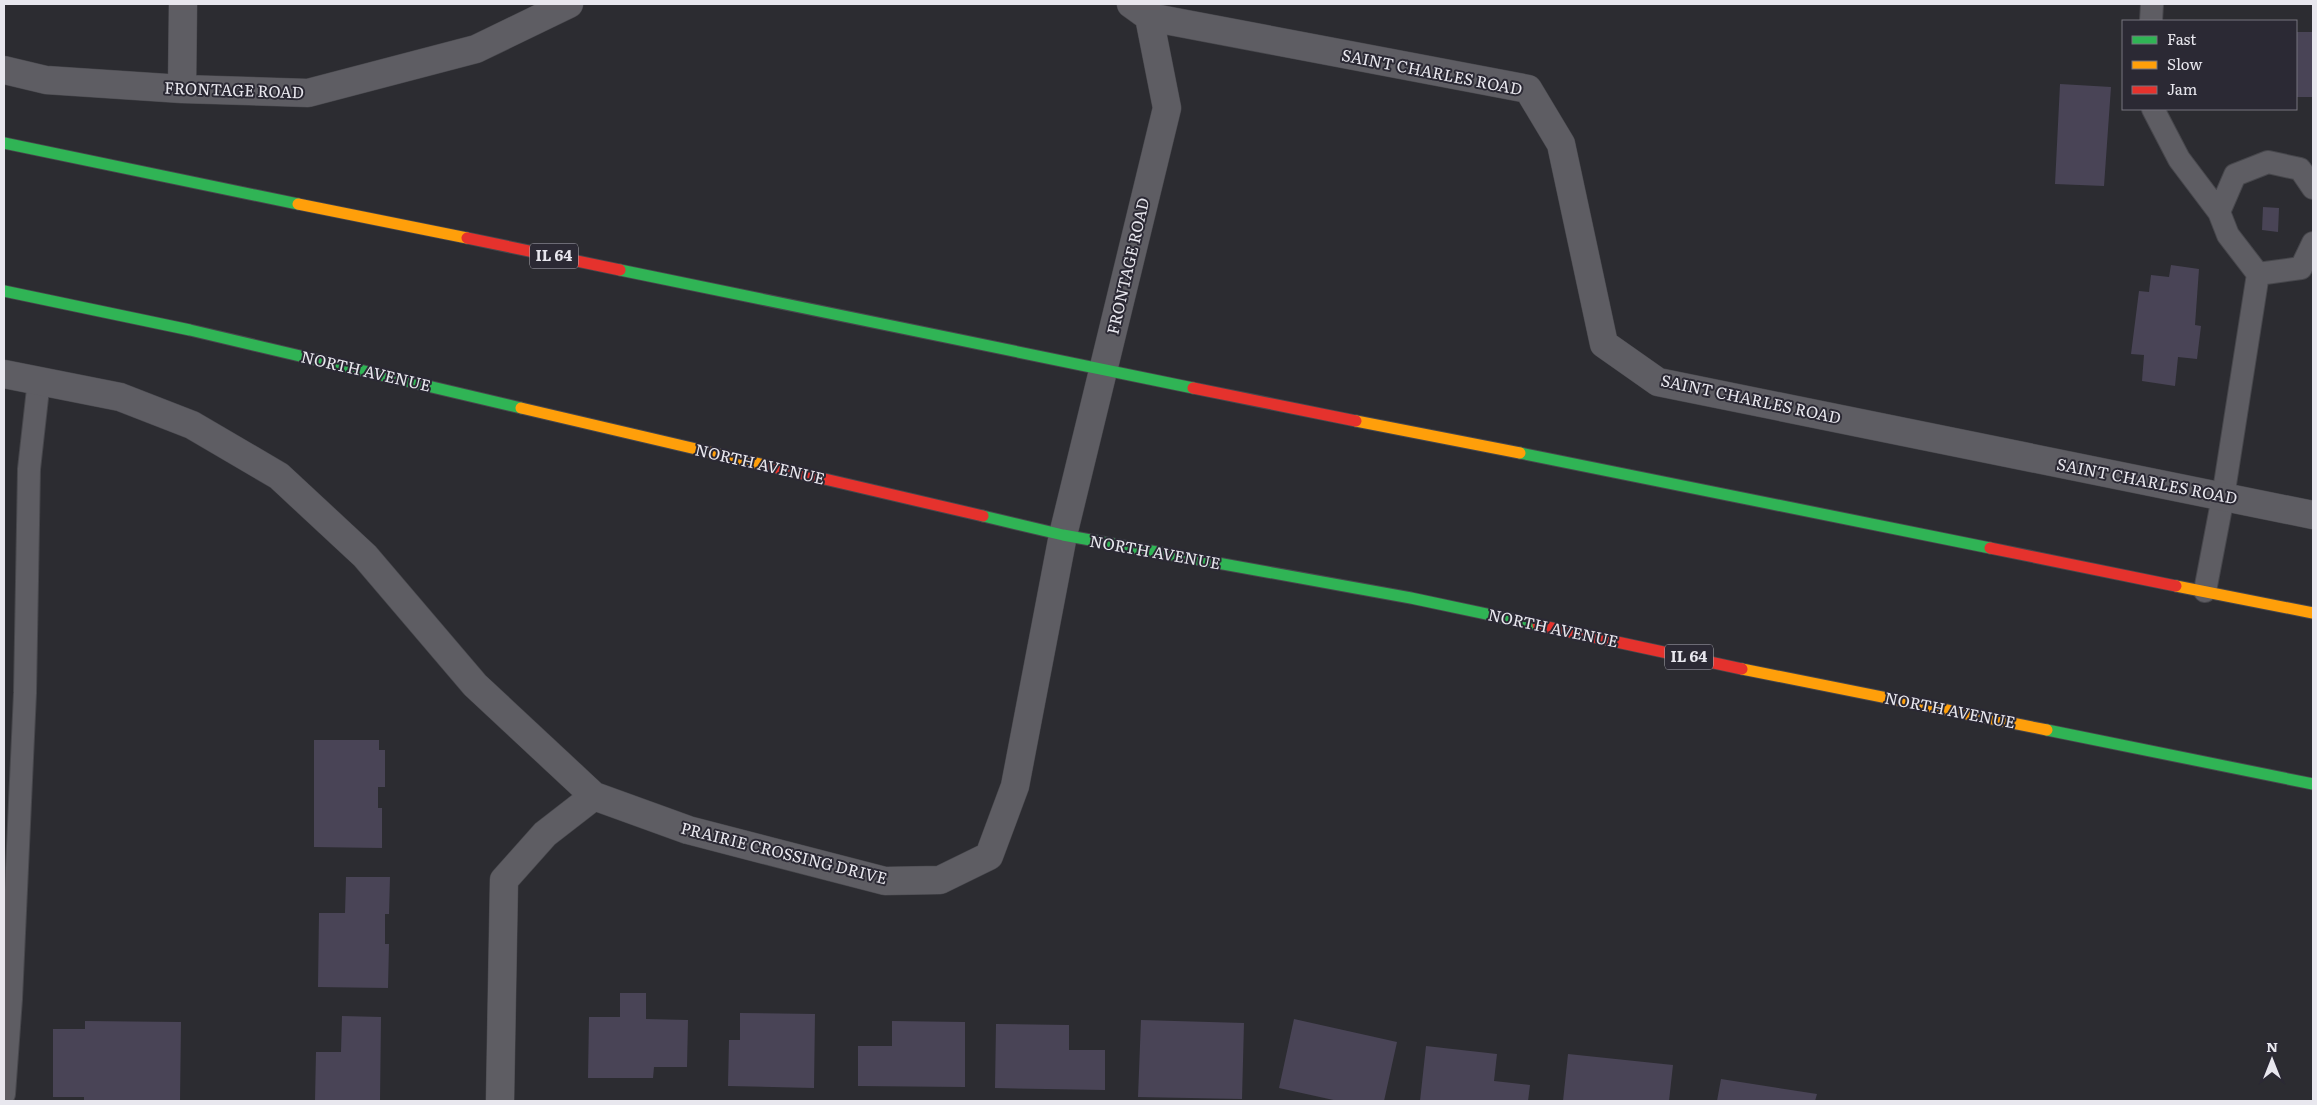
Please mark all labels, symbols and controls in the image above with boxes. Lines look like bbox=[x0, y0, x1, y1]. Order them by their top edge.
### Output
legend bbox=[2122, 20, 2297, 110]
text: Fast bbox=[2167, 27, 2196, 50]
street label: SAINT CHARLES ROAD bbox=[1340, 42, 1525, 100]
text: Slow bbox=[2167, 52, 2202, 75]
street label: FRONTAGE ROAD bbox=[164, 75, 304, 103]
text: Jam bbox=[2167, 77, 2198, 100]
street label: FRONTAGE ROAD bbox=[1100, 195, 1154, 337]
road number: IL 64 bbox=[530, 244, 578, 268]
street label: NORTH AVENUE bbox=[299, 343, 434, 397]
street label: SAINT CHARLES ROAD bbox=[1659, 367, 1843, 429]
street label: NORTH AVENUE bbox=[693, 436, 828, 490]
street label: SAINT CHARLES ROAD bbox=[2055, 451, 2240, 509]
street label: NORTH AVENUE bbox=[1088, 528, 1223, 574]
street label: NORTH AVENUE bbox=[1486, 601, 1621, 653]
road number: IL 64 bbox=[1665, 644, 1713, 670]
street label: NORTH AVENUE bbox=[1883, 685, 2018, 733]
street label: PRAIRIE CROSSING DRIVE bbox=[679, 815, 890, 889]
north arrow bbox=[2247, 1035, 2297, 1085]
text: N bbox=[2266, 1036, 2278, 1056]

